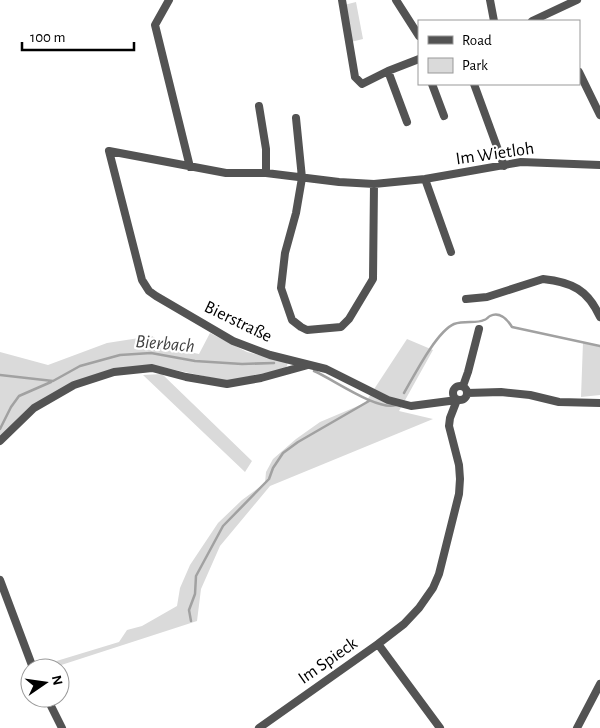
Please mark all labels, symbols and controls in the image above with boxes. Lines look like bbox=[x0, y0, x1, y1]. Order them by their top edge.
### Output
scale bar bbox=[22, 20, 135, 52]
legend bbox=[418, 20, 580, 85]
text: 100 m bbox=[30, 30, 65, 45]
text: Road bbox=[462, 33, 492, 48]
text: Park bbox=[462, 58, 488, 73]
street label: Im Wietloh bbox=[455, 140, 535, 168]
street label: Bierstraße bbox=[201, 298, 275, 346]
water label: Bierbach bbox=[135, 332, 195, 356]
street label: Im Spieck bbox=[295, 634, 361, 688]
north arrow bbox=[20, 658, 70, 708]
text: N bbox=[49, 674, 65, 687]

